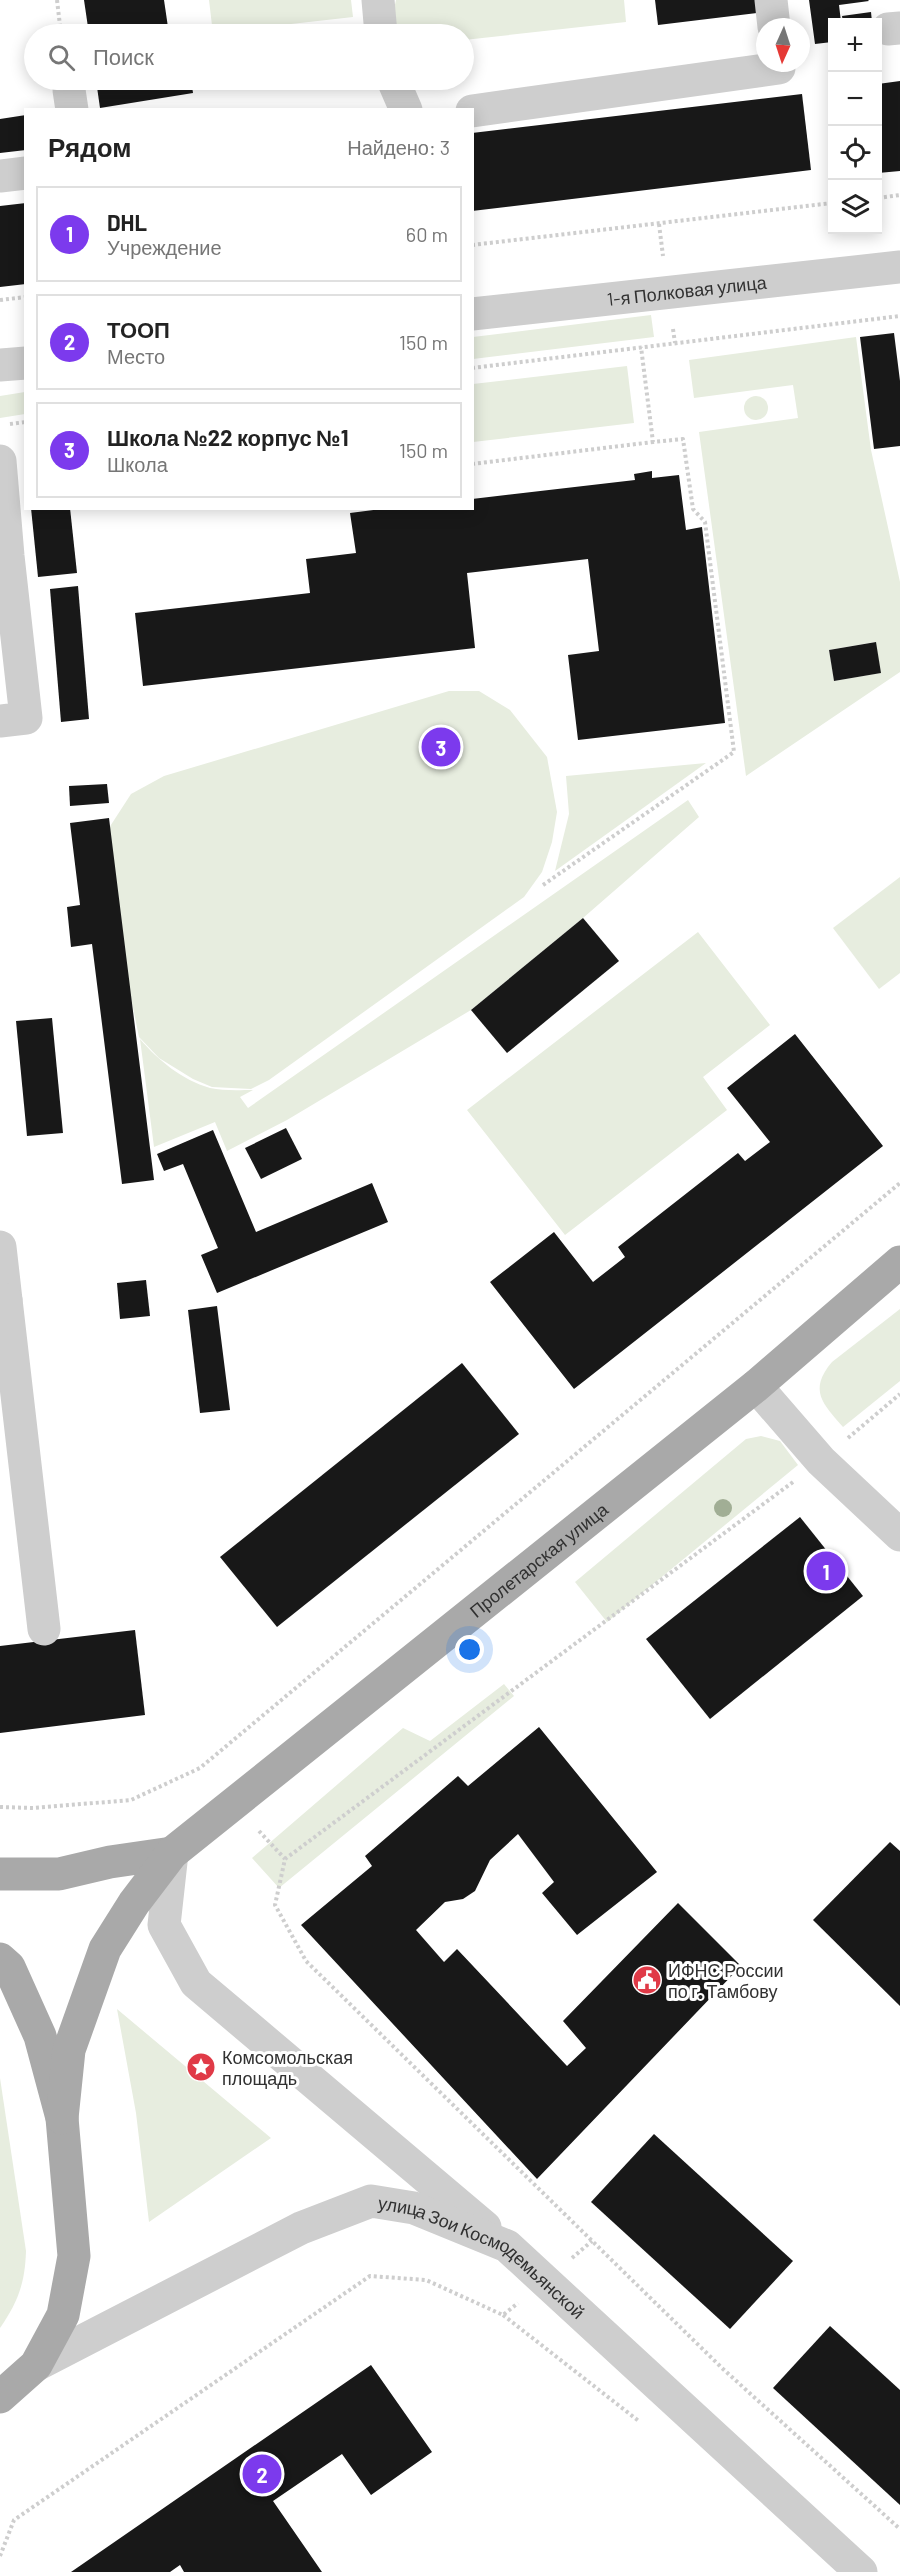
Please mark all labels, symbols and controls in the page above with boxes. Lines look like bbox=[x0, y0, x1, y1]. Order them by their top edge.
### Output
north arrow bbox=[756, 18, 810, 72]
map controls bbox=[828, 18, 882, 234]
button: + bbox=[828, 18, 882, 72]
search box bbox=[24, 24, 474, 90]
icon: search bbox=[45, 41, 78, 74]
text: Поиск bbox=[93, 43, 154, 69]
button: − bbox=[828, 72, 882, 126]
button: locate bbox=[828, 126, 882, 180]
text: Рядом bbox=[48, 131, 131, 162]
text: Найдено: 3 bbox=[347, 135, 450, 159]
button: layers bbox=[828, 180, 882, 234]
text: DHL bbox=[107, 209, 147, 235]
text: 1 bbox=[66, 222, 73, 246]
text: 60 m bbox=[406, 222, 448, 246]
text: Учреждение bbox=[107, 235, 222, 259]
street label: 1-я Полковая улица bbox=[606, 271, 769, 310]
text: ТООП bbox=[107, 316, 170, 342]
text: 2 bbox=[64, 330, 75, 354]
text: 150 m bbox=[399, 330, 448, 354]
text: Место bbox=[107, 344, 165, 368]
text: Школа №22 корпус №1 bbox=[107, 424, 348, 450]
text: 3 bbox=[64, 438, 75, 462]
text: 150 m bbox=[399, 438, 448, 462]
text: Школа bbox=[107, 452, 168, 476]
pin: 3 bbox=[422, 724, 460, 770]
street label: Пролетарская улица bbox=[465, 1497, 613, 1622]
pin: 1 bbox=[806, 1548, 846, 1594]
your location bbox=[455, 1635, 484, 1664]
place label: ИФНС России по г. Тамбову bbox=[668, 1959, 784, 2002]
public building icon: ИФНС России по г. Тамбову bbox=[631, 1964, 663, 1996]
place label: Комсомольская площадь bbox=[222, 2046, 353, 2089]
place icon: Комсомольская площадь bbox=[185, 2051, 217, 2083]
street label: улица Зои Космодемьянской bbox=[377, 2191, 589, 2323]
pin: 2 bbox=[242, 2452, 282, 2496]

